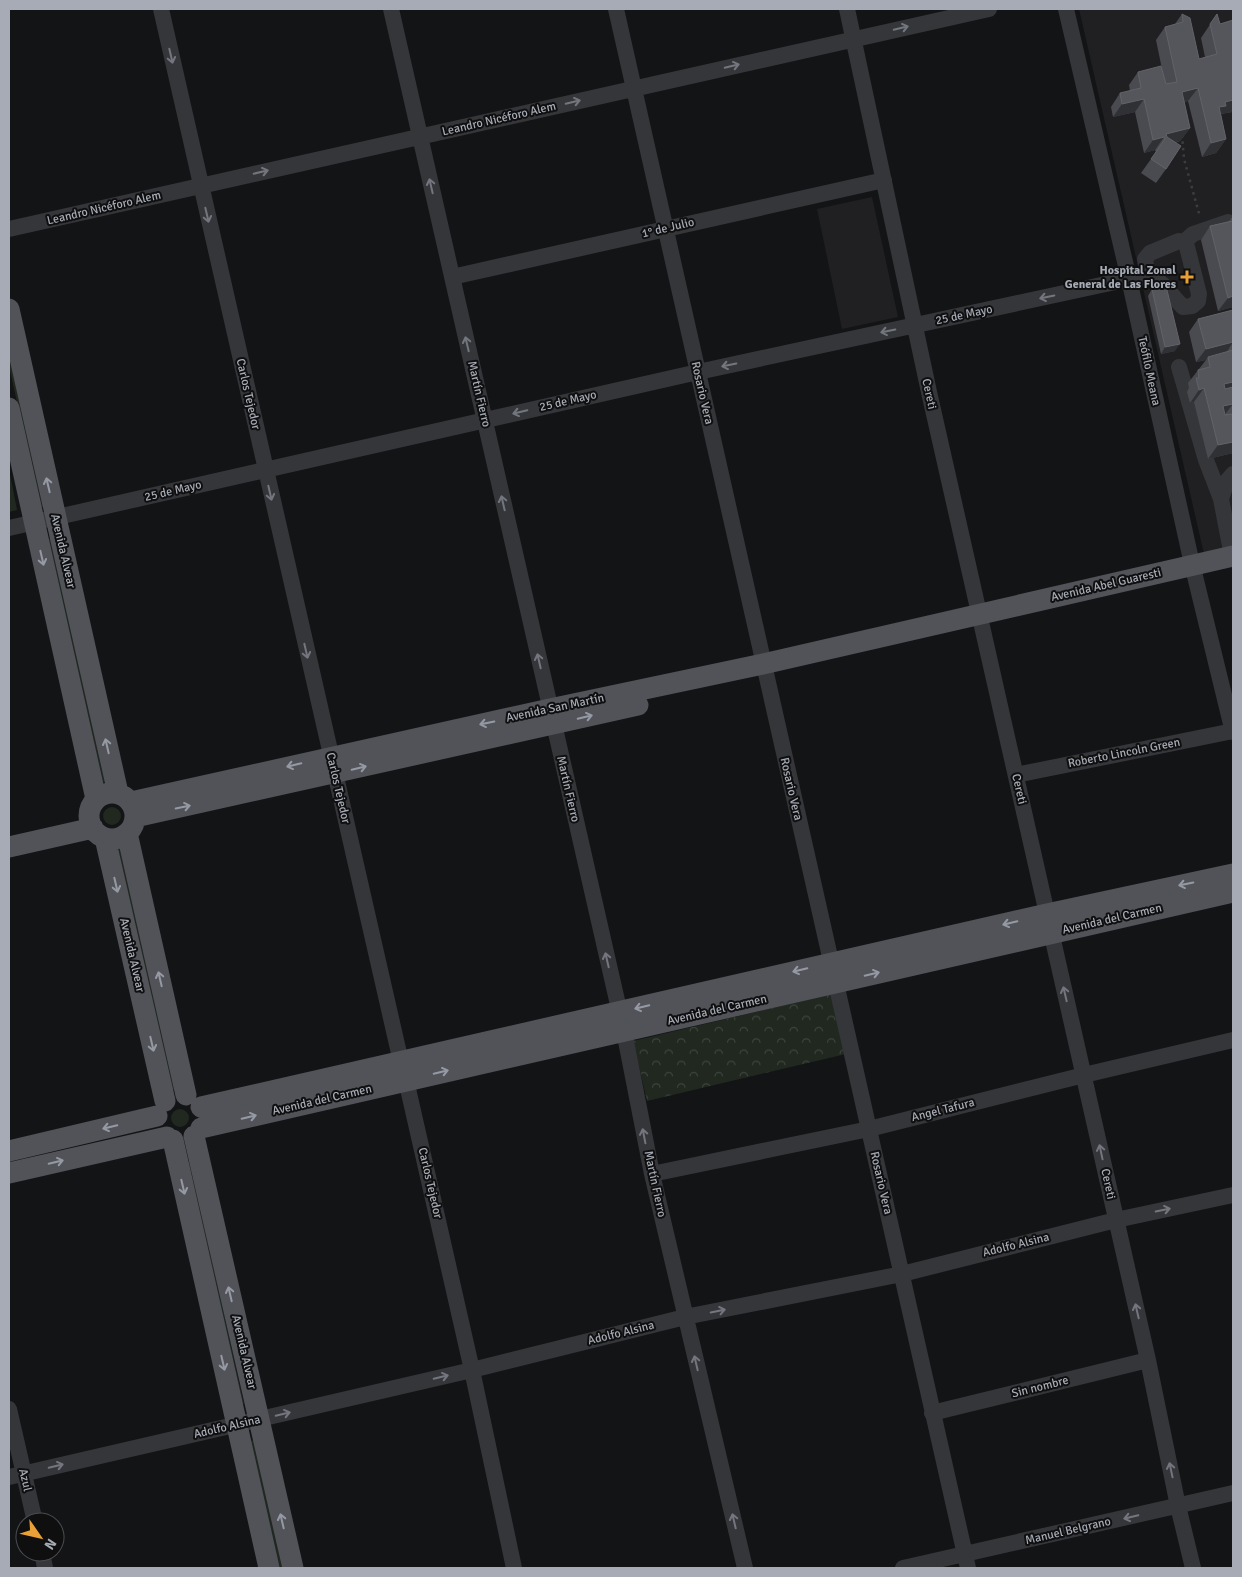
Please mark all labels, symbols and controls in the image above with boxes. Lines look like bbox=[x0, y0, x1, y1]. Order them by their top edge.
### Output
one-way arrow bbox=[893, 23, 909, 32]
one-way arrow bbox=[167, 48, 177, 64]
one-way arrow bbox=[723, 61, 739, 70]
one-way arrow bbox=[565, 97, 581, 106]
street label: Leandro Nicéforo Alem bbox=[441, 99, 557, 139]
one-way arrow bbox=[253, 167, 269, 176]
one-way arrow bbox=[426, 178, 435, 194]
street label: Leandro Nicéforo Alem bbox=[46, 188, 162, 228]
one-way arrow bbox=[203, 206, 212, 222]
street label: 1° de Julio bbox=[640, 215, 696, 241]
place label: Hospital Zonal General de Las Flores bbox=[1065, 263, 1177, 292]
marker: Hospital Zonal General de Las Flores bbox=[1180, 270, 1194, 284]
one-way arrow bbox=[1040, 292, 1056, 302]
street label: 25 de Mayo bbox=[934, 302, 994, 328]
one-way arrow bbox=[881, 327, 897, 336]
street label: Teófilo Meana bbox=[1134, 335, 1164, 407]
one-way arrow bbox=[462, 337, 471, 353]
street label: Carlos Tejedor bbox=[233, 357, 264, 432]
street label: Martín Fierro bbox=[464, 359, 494, 429]
street label: Rosario Vera bbox=[687, 360, 717, 426]
one-way arrow bbox=[722, 361, 738, 370]
street label: Cereti bbox=[918, 377, 940, 411]
street label: 25 de Mayo bbox=[538, 387, 598, 415]
one-way arrow bbox=[512, 408, 528, 417]
one-way arrow bbox=[43, 477, 52, 493]
street label: 25 de Mayo bbox=[143, 477, 203, 505]
one-way arrow bbox=[266, 484, 275, 500]
one-way arrow bbox=[498, 495, 507, 511]
street label: Avenida Alvear bbox=[47, 512, 79, 590]
one-way arrow bbox=[38, 550, 47, 566]
street label: Avenida Abel Guaresti bbox=[1049, 565, 1163, 605]
one-way arrow bbox=[302, 643, 311, 659]
one-way arrow bbox=[534, 654, 543, 670]
street label: Avenida San Martín bbox=[505, 690, 605, 726]
one-way arrow bbox=[577, 712, 593, 721]
one-way arrow bbox=[479, 719, 495, 728]
street label: Roberto Lincoln Green bbox=[1067, 735, 1181, 771]
one-way arrow bbox=[102, 738, 111, 754]
street label: Carlos Tejedor bbox=[323, 751, 354, 826]
street label: Martín Fierro bbox=[553, 754, 583, 824]
street label: Rosario Vera bbox=[776, 756, 806, 822]
one-way arrow bbox=[287, 761, 303, 770]
one-way arrow bbox=[350, 763, 366, 772]
street label: Cereti bbox=[1008, 772, 1030, 806]
one-way arrow bbox=[174, 802, 190, 811]
one-way arrow bbox=[112, 877, 121, 893]
one-way arrow bbox=[1178, 880, 1194, 889]
street label: Avenida del Carmen bbox=[1061, 900, 1163, 938]
street label: Avenida Alvear bbox=[116, 916, 148, 994]
one-way arrow bbox=[1002, 919, 1018, 928]
one-way arrow bbox=[602, 952, 611, 968]
one-way arrow bbox=[793, 966, 809, 976]
one-way arrow bbox=[864, 969, 880, 978]
one-way arrow bbox=[155, 972, 164, 988]
one-way arrow bbox=[1060, 986, 1069, 1002]
street label: Avenida del Carmen bbox=[666, 991, 768, 1029]
one-way arrow bbox=[634, 1002, 650, 1012]
one-way arrow bbox=[148, 1035, 157, 1051]
one-way arrow bbox=[432, 1067, 448, 1076]
street label: Avenida del Carmen bbox=[271, 1081, 373, 1119]
street label: Angel Tafura bbox=[910, 1095, 976, 1125]
one-way arrow bbox=[240, 1112, 256, 1121]
one-way arrow bbox=[102, 1123, 118, 1132]
one-way arrow bbox=[639, 1128, 649, 1144]
one-way arrow bbox=[1096, 1145, 1105, 1161]
street label: Carlos Tejedor bbox=[415, 1146, 446, 1221]
street label: Martín Fierro bbox=[641, 1149, 669, 1219]
street label: Rosario Vera bbox=[866, 1150, 896, 1216]
one-way arrow bbox=[48, 1157, 64, 1166]
street label: Cereti bbox=[1097, 1167, 1119, 1201]
one-way arrow bbox=[179, 1179, 188, 1195]
one-way arrow bbox=[1155, 1205, 1171, 1214]
street label: Adolfo Alsina bbox=[981, 1229, 1051, 1261]
one-way arrow bbox=[225, 1286, 234, 1302]
one-way arrow bbox=[1132, 1303, 1141, 1319]
one-way arrow bbox=[710, 1305, 726, 1315]
street label: Avenida Alvear bbox=[228, 1313, 260, 1391]
street label: Adolfo Alsina bbox=[586, 1317, 656, 1349]
one-way arrow bbox=[219, 1354, 228, 1370]
one-way arrow bbox=[691, 1355, 700, 1371]
one-way arrow bbox=[433, 1372, 449, 1381]
street label: Sin nombre bbox=[1010, 1373, 1070, 1401]
one-way arrow bbox=[275, 1409, 291, 1418]
street label: Adolfo Alsina bbox=[192, 1412, 262, 1442]
one-way arrow bbox=[48, 1461, 64, 1470]
one-way arrow bbox=[1165, 1462, 1175, 1478]
street label: Azul bbox=[15, 1467, 35, 1493]
north arrow bbox=[15, 1512, 65, 1562]
one-way arrow bbox=[277, 1513, 286, 1529]
one-way arrow bbox=[728, 1513, 738, 1529]
one-way arrow bbox=[1123, 1513, 1139, 1522]
street label: Manuel Belgrano bbox=[1024, 1514, 1112, 1548]
text: N bbox=[41, 1535, 60, 1553]

